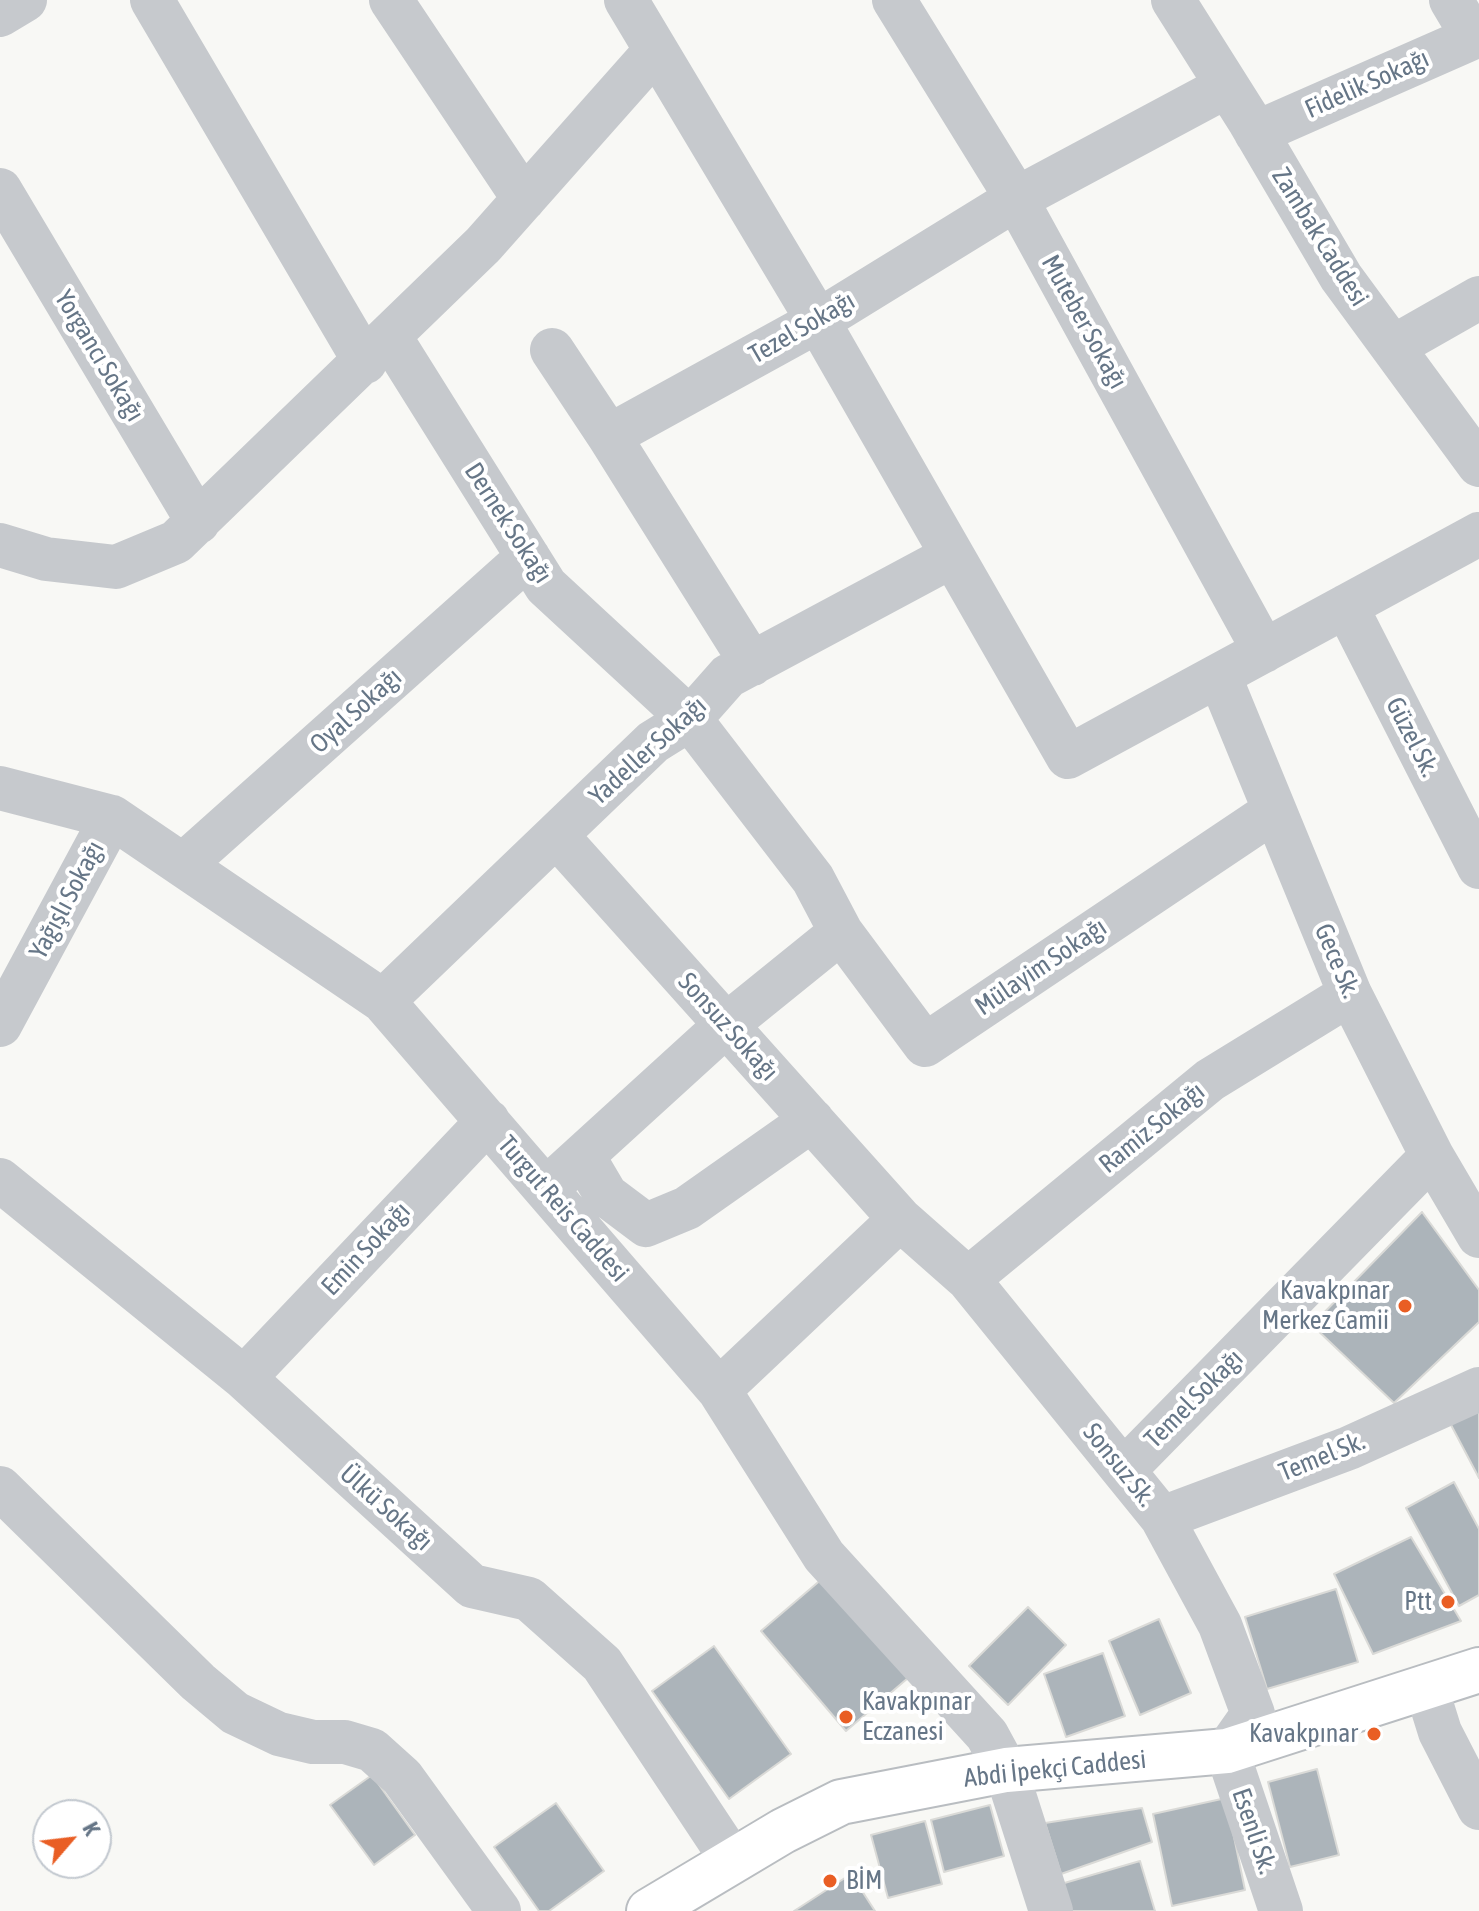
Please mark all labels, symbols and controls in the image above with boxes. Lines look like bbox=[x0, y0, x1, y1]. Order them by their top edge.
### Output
street label: Fidelik Sokağı bbox=[1300, 43, 1434, 125]
street label: Zambak Caddesi bbox=[1265, 162, 1375, 312]
street label: Muteber Sokağı bbox=[1034, 250, 1134, 394]
street label: Yorgancı Sokağı bbox=[48, 285, 150, 427]
street label: Tezel Sokağı bbox=[744, 285, 860, 371]
street label: Dernek Sokağı bbox=[458, 457, 558, 589]
street label: Oyal Sokağı bbox=[304, 662, 408, 760]
street label: Yadeller Sokağı bbox=[583, 690, 713, 812]
street label: Güzel Sk. bbox=[1379, 692, 1445, 782]
street label: Yağışlı Sokağı bbox=[23, 836, 111, 964]
street label: Mülayim Sokağı bbox=[969, 912, 1113, 1022]
street label: Gece Sk. bbox=[1308, 919, 1366, 1003]
street label: Sonsuz Sokağı bbox=[671, 967, 785, 1087]
street label: Ramiz Sokağı bbox=[1093, 1076, 1211, 1180]
street label: Turgut Reis Caddesi bbox=[491, 1130, 635, 1288]
street label: Emin Sokağı bbox=[315, 1196, 417, 1302]
place label: Kavakpınar Merkez Camii bbox=[1262, 1275, 1389, 1336]
marker: Kavakpınar Merkez Camii bbox=[1396, 1297, 1414, 1315]
street label: Temel Sokağı bbox=[1138, 1343, 1250, 1455]
street label: Sonsuz Sk. bbox=[1076, 1417, 1162, 1513]
street label: Temel Sk. bbox=[1275, 1426, 1369, 1488]
street label: Ülkü Sokağı bbox=[333, 1458, 439, 1558]
place label: Ptt bbox=[1404, 1586, 1432, 1618]
marker: Ptt bbox=[1439, 1593, 1457, 1611]
place label: Kavakpınar Eczanesi bbox=[862, 1686, 971, 1748]
marker: Kavakpınar Eczanesi bbox=[837, 1708, 855, 1726]
place label: Kavakpınar bbox=[1249, 1718, 1358, 1750]
marker: Kavakpınar bbox=[1365, 1725, 1383, 1743]
street label: Abdi İpekçi Caddesi bbox=[962, 1744, 1148, 1794]
street label: Esenli Sk. bbox=[1225, 1784, 1283, 1878]
north arrow bbox=[32, 1799, 112, 1879]
text: K bbox=[77, 1818, 105, 1840]
place label: BİM bbox=[846, 1865, 882, 1897]
marker: BİM bbox=[821, 1872, 839, 1890]

